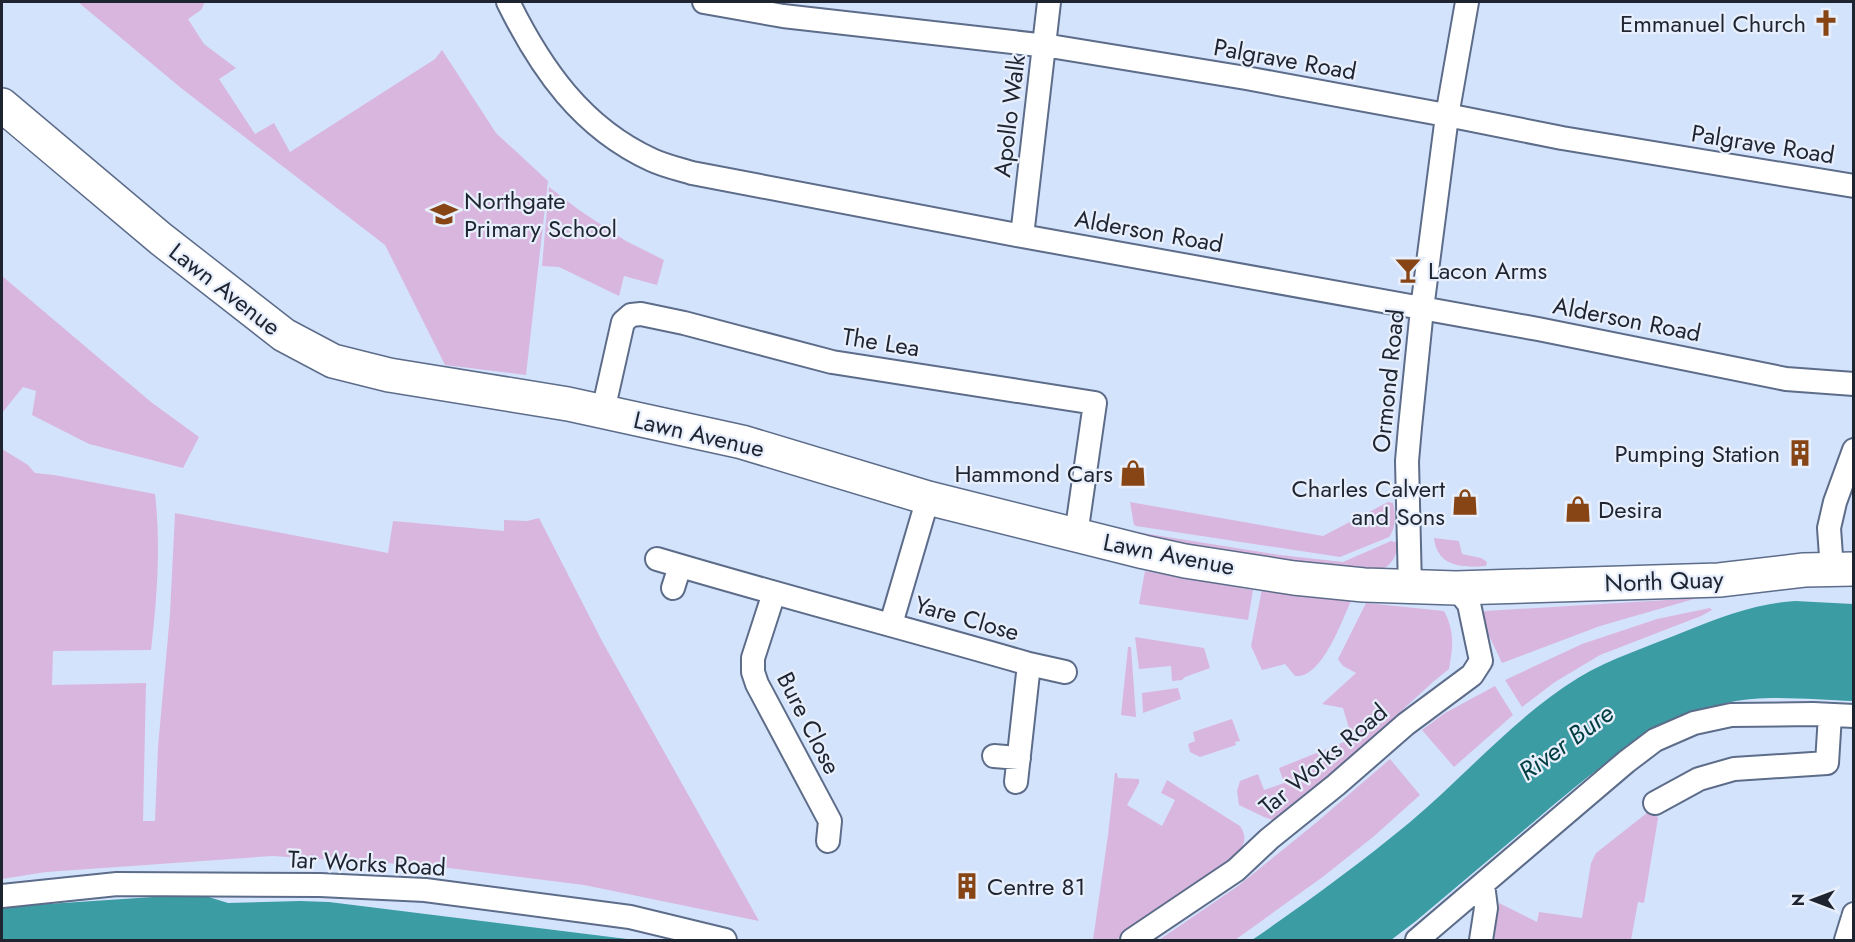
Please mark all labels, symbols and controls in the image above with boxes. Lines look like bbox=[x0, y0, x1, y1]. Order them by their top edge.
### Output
place label: Emmanuel Church bbox=[1620, 6, 1806, 41]
church icon: Emmanuel Church bbox=[1811, 8, 1841, 38]
street label: Palgrave Road bbox=[1211, 29, 1359, 89]
street label: Apollo Walk bbox=[984, 52, 1034, 179]
street label: Palgrave Road bbox=[1689, 115, 1837, 173]
place label: Northgate Primary School bbox=[464, 183, 617, 246]
school or university icon: Northgate Primary School bbox=[429, 199, 459, 229]
street label: Alderson Road bbox=[1072, 201, 1226, 261]
street label: Lawn Avenue bbox=[162, 234, 288, 344]
place label: Lacon Arms bbox=[1428, 253, 1547, 288]
bar icon: Lacon Arms bbox=[1393, 255, 1423, 285]
street label: Alderson Road bbox=[1550, 288, 1704, 350]
street label: Ormond Road bbox=[1363, 307, 1413, 455]
street label: The Lea bbox=[840, 319, 922, 365]
street label: Lawn Avenue bbox=[630, 402, 768, 466]
place label: Pumping Station bbox=[1614, 436, 1780, 471]
building icon: Pumping Station bbox=[1785, 438, 1815, 468]
place label: Hammond Cars bbox=[954, 456, 1113, 491]
shop icon: Hammond Cars bbox=[1118, 458, 1148, 488]
place label: Charles Calvert and Sons bbox=[1291, 471, 1445, 534]
shop icon: Charles Calvert and Sons bbox=[1450, 487, 1480, 517]
place label: Desira bbox=[1598, 492, 1662, 527]
shop icon: Desira bbox=[1563, 494, 1593, 524]
street label: Lawn Avenue bbox=[1100, 524, 1238, 584]
street label: North Quay bbox=[1604, 561, 1725, 601]
street label: Yare Close bbox=[911, 586, 1023, 650]
street label: Bure Close bbox=[768, 666, 850, 780]
water label: River Bure bbox=[1511, 694, 1621, 790]
street label: Tar Works Road bbox=[1251, 695, 1395, 823]
street label: Tar Works Road bbox=[287, 841, 447, 885]
place label: Centre 81 bbox=[987, 869, 1086, 904]
north arrow bbox=[1783, 870, 1843, 930]
building icon: Centre 81 bbox=[952, 871, 982, 901]
text: N bbox=[1787, 894, 1810, 906]

